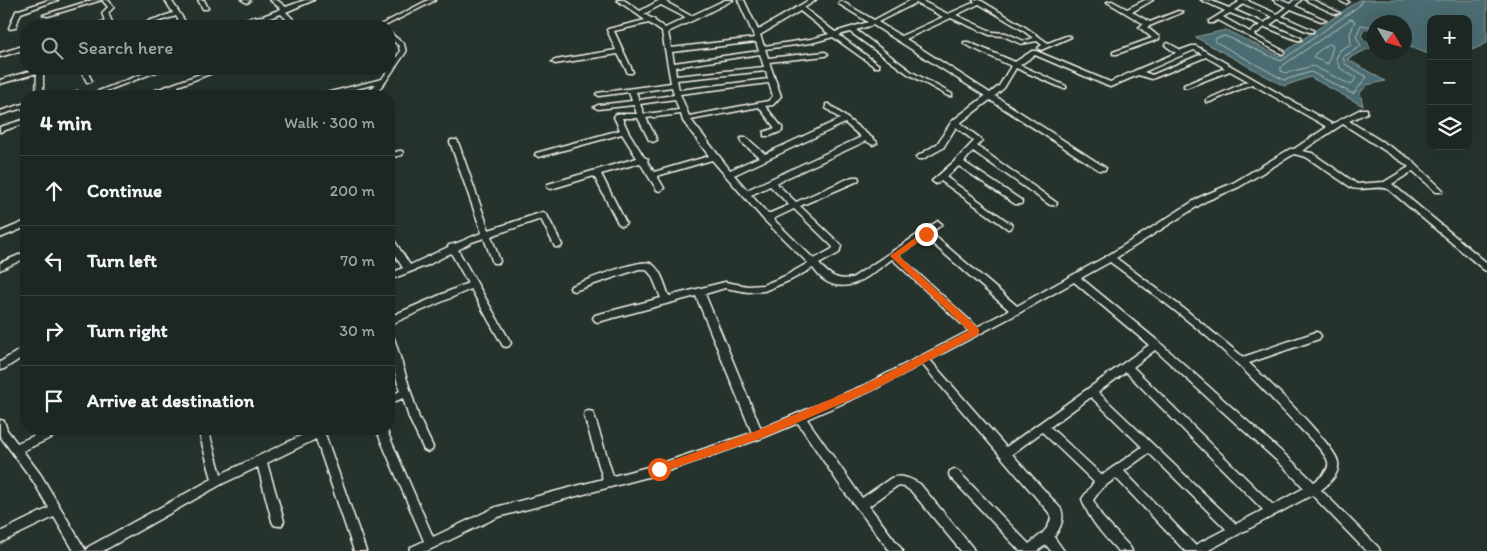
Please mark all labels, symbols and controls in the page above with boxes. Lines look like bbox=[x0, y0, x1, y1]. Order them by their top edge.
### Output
north arrow bbox=[1367, 15, 1412, 60]
map controls bbox=[1427, 15, 1472, 150]
button: + bbox=[1427, 15, 1472, 60]
search box bbox=[20, 20, 395, 75]
icon: search bbox=[38, 34, 66, 62]
text: Search here bbox=[78, 36, 173, 59]
button: − bbox=[1427, 60, 1472, 105]
button: layers bbox=[1427, 105, 1472, 150]
text: 4 min bbox=[40, 110, 92, 135]
text: Walk · 300 m bbox=[284, 113, 375, 132]
icon: ahead bbox=[40, 177, 68, 205]
text: Continue bbox=[87, 179, 162, 202]
text: 200 m bbox=[330, 181, 375, 200]
route end bbox=[915, 223, 938, 246]
icon: left bbox=[40, 247, 68, 275]
text: Turn left bbox=[87, 249, 157, 272]
text: 70 m bbox=[340, 251, 375, 270]
icon: right bbox=[40, 317, 68, 345]
text: Turn right bbox=[87, 319, 168, 342]
text: 30 m bbox=[339, 321, 375, 340]
icon: arrive bbox=[40, 387, 68, 415]
text: Arrive at destination bbox=[87, 389, 254, 412]
route start bbox=[648, 458, 671, 481]

